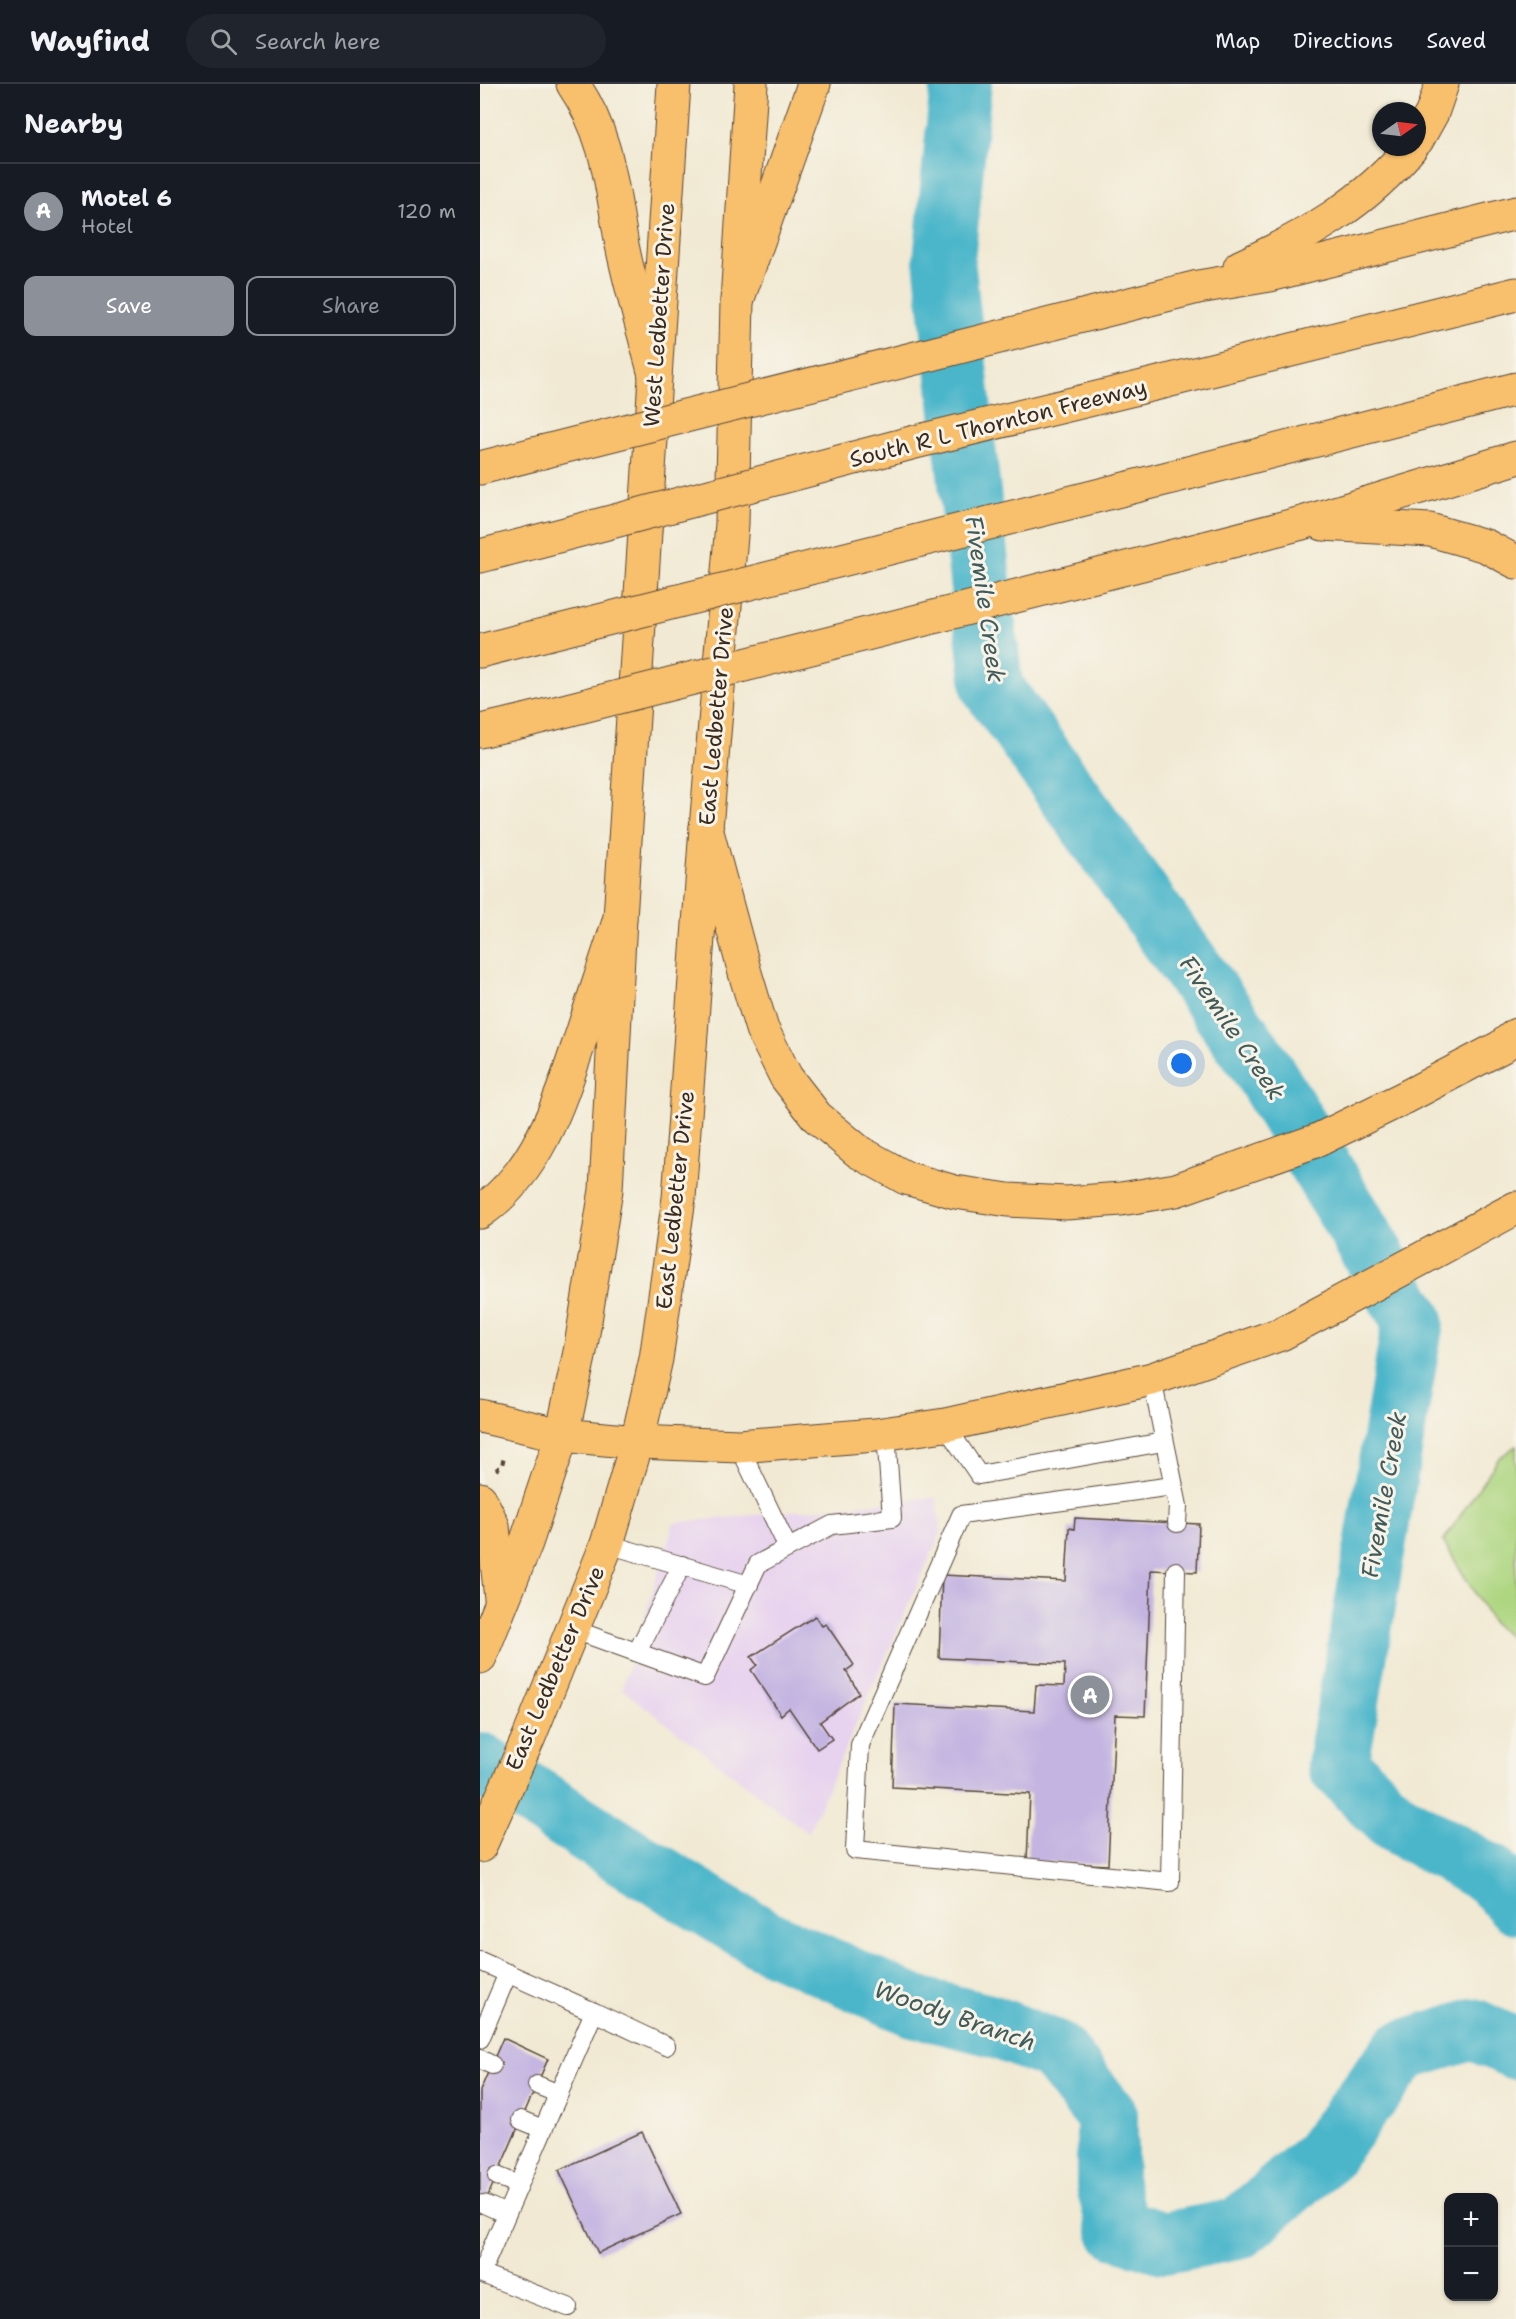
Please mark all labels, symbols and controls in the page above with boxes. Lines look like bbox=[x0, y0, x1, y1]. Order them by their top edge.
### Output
search box bbox=[186, 14, 606, 68]
text: Wayfind bbox=[30, 22, 150, 60]
icon: search bbox=[207, 25, 240, 58]
text: Search here bbox=[255, 27, 381, 56]
text: Map bbox=[1215, 27, 1260, 55]
text: Directions bbox=[1293, 27, 1393, 55]
text: Saved bbox=[1426, 27, 1486, 55]
north arrow bbox=[1372, 102, 1426, 156]
text: Nearby bbox=[24, 106, 123, 141]
text: Motel 6 bbox=[81, 184, 172, 213]
text: A bbox=[36, 198, 51, 224]
text: 120 m bbox=[397, 198, 456, 224]
street label: West Ledbetter Drive bbox=[637, 202, 681, 428]
text: Hotel bbox=[81, 213, 133, 239]
button: Save bbox=[24, 276, 234, 336]
button: Share bbox=[246, 276, 456, 336]
street label: South R L Thornton Freeway bbox=[846, 372, 1150, 474]
water label: Fivemile Creek bbox=[957, 513, 1013, 685]
street label: East Ledbetter Drive bbox=[692, 605, 740, 827]
water label: Fivemile Creek bbox=[1172, 949, 1292, 1107]
your location bbox=[1167, 1049, 1196, 1078]
street label: East Ledbetter Drive bbox=[649, 1089, 701, 1311]
water label: Fivemile Creek bbox=[1354, 1409, 1414, 1581]
street label: East Ledbetter Drive bbox=[499, 1561, 611, 1775]
pin: A bbox=[1070, 1672, 1110, 1718]
water label: Woody Branch bbox=[870, 1973, 1040, 2059]
map controls bbox=[1444, 2193, 1498, 2301]
button: + bbox=[1444, 2193, 1498, 2247]
button: − bbox=[1444, 2247, 1498, 2301]

